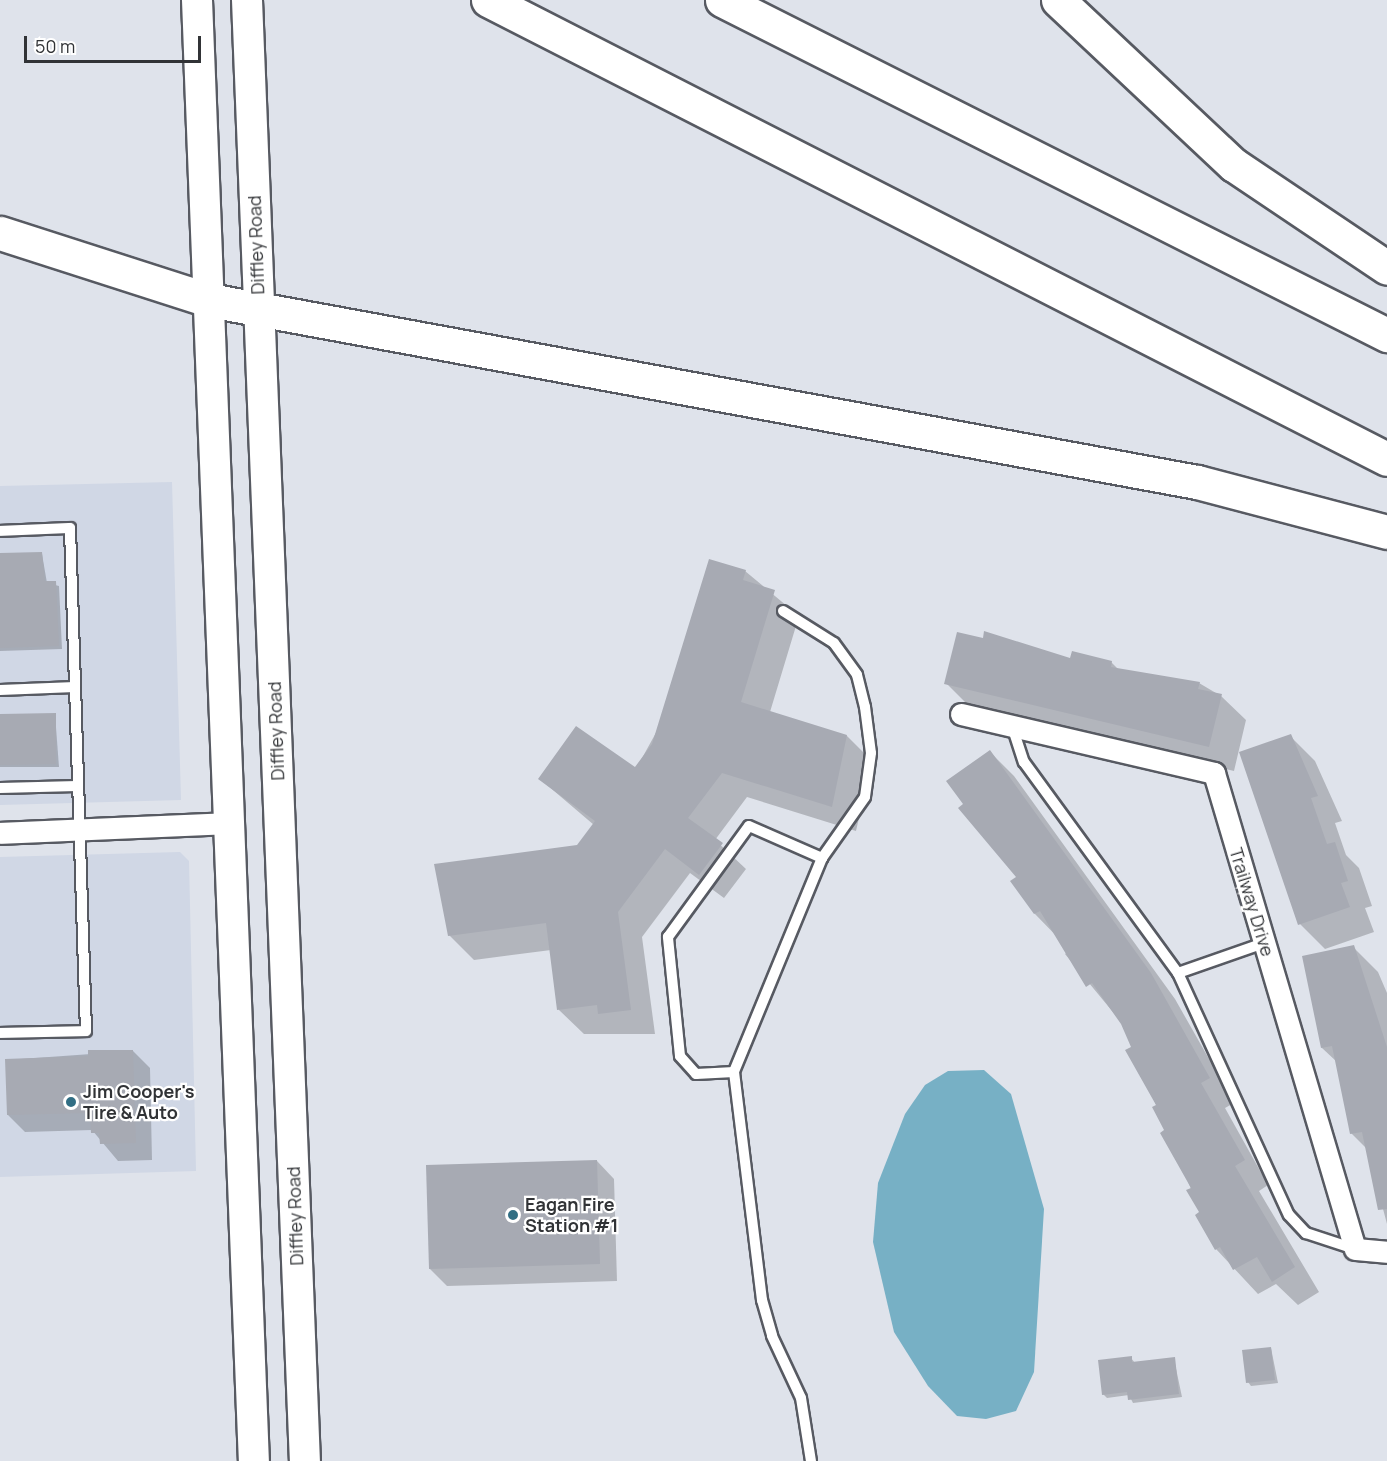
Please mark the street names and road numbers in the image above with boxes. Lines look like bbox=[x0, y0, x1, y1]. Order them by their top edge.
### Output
street label: Diffley Road bbox=[243, 195, 269, 295]
street label: Diffley Road bbox=[263, 681, 289, 781]
street label: Trailway Drive bbox=[1225, 845, 1279, 959]
street label: Diffley Road bbox=[282, 1166, 308, 1266]

